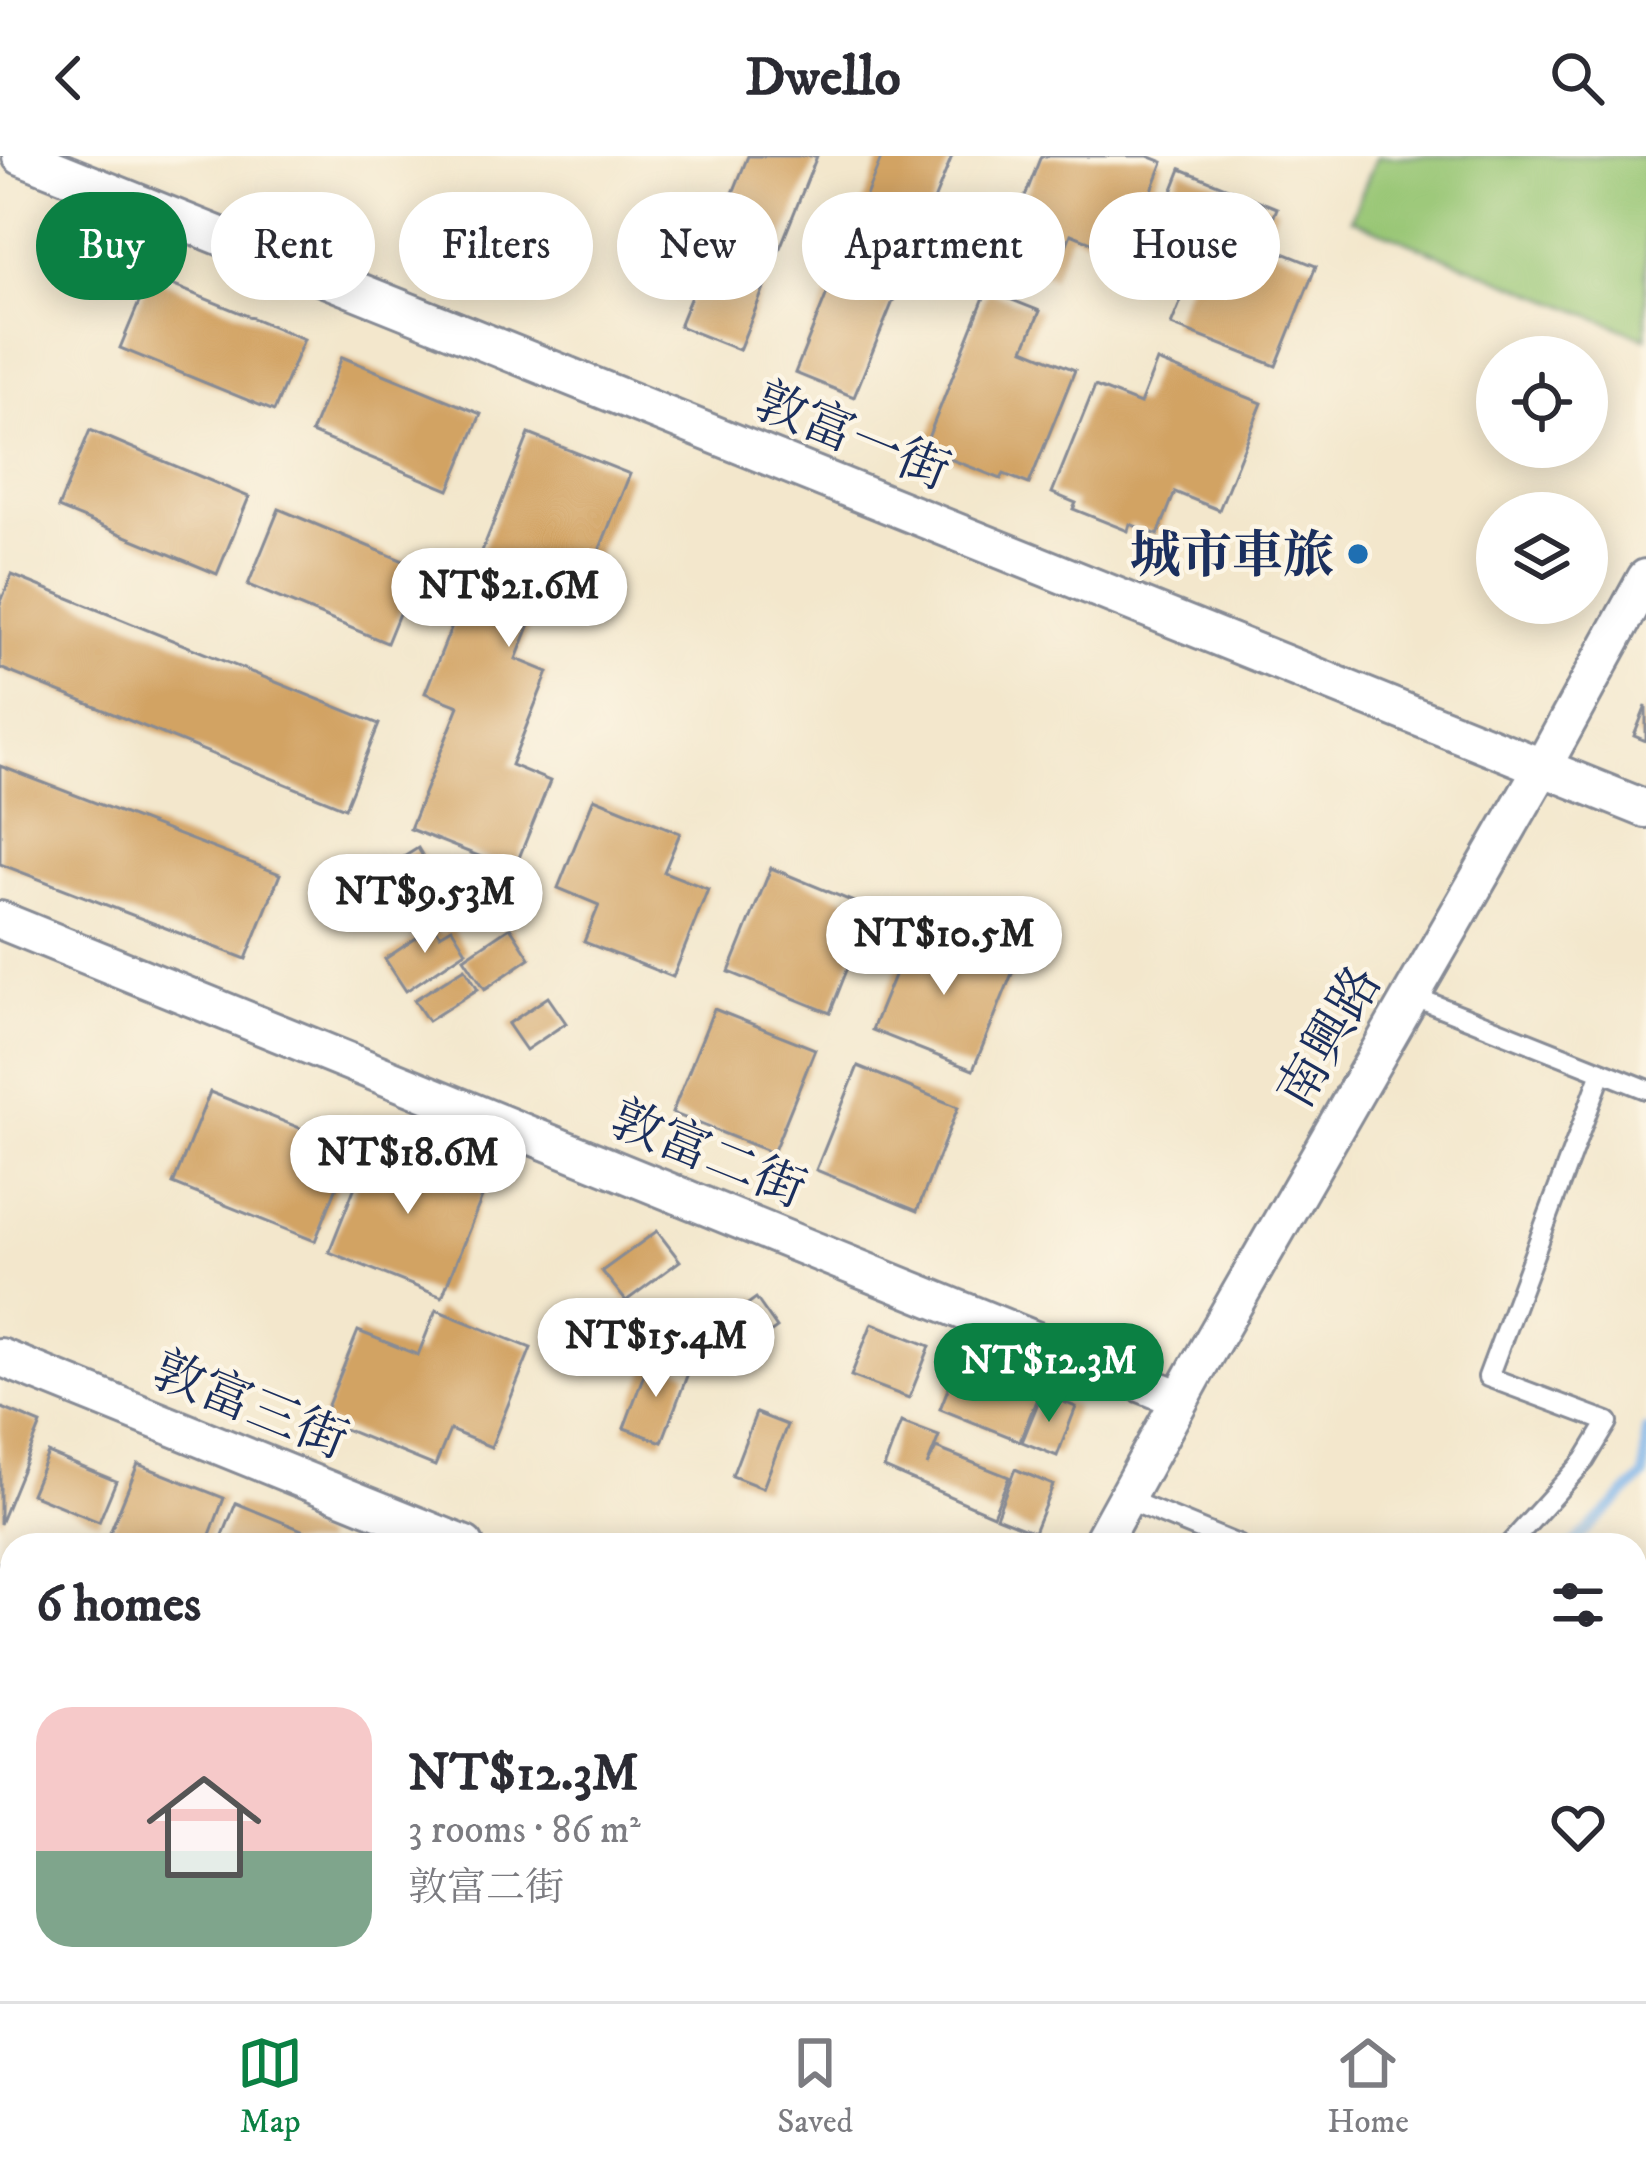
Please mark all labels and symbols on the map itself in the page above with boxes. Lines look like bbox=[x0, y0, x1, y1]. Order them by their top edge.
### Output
street label: 敦富一街 bbox=[745, 370, 958, 506]
place label: 城市車旅 bbox=[1130, 525, 1334, 589]
marker: 城市車旅 bbox=[1345, 541, 1371, 567]
pin: NT$21.6M bbox=[385, 548, 633, 650]
pin: NT$9.53M bbox=[301, 854, 549, 956]
pin: NT$10.5M bbox=[820, 896, 1068, 998]
street label: 南興路 bbox=[1265, 955, 1397, 1120]
street label: 敦富二街 bbox=[601, 1088, 814, 1224]
pin: NT$18.6M bbox=[284, 1115, 532, 1217]
pin: NT$15.4M bbox=[532, 1298, 780, 1400]
pin: NT$12.3M bbox=[925, 1323, 1173, 1425]
street label: 敦富三街 bbox=[143, 1339, 356, 1475]

